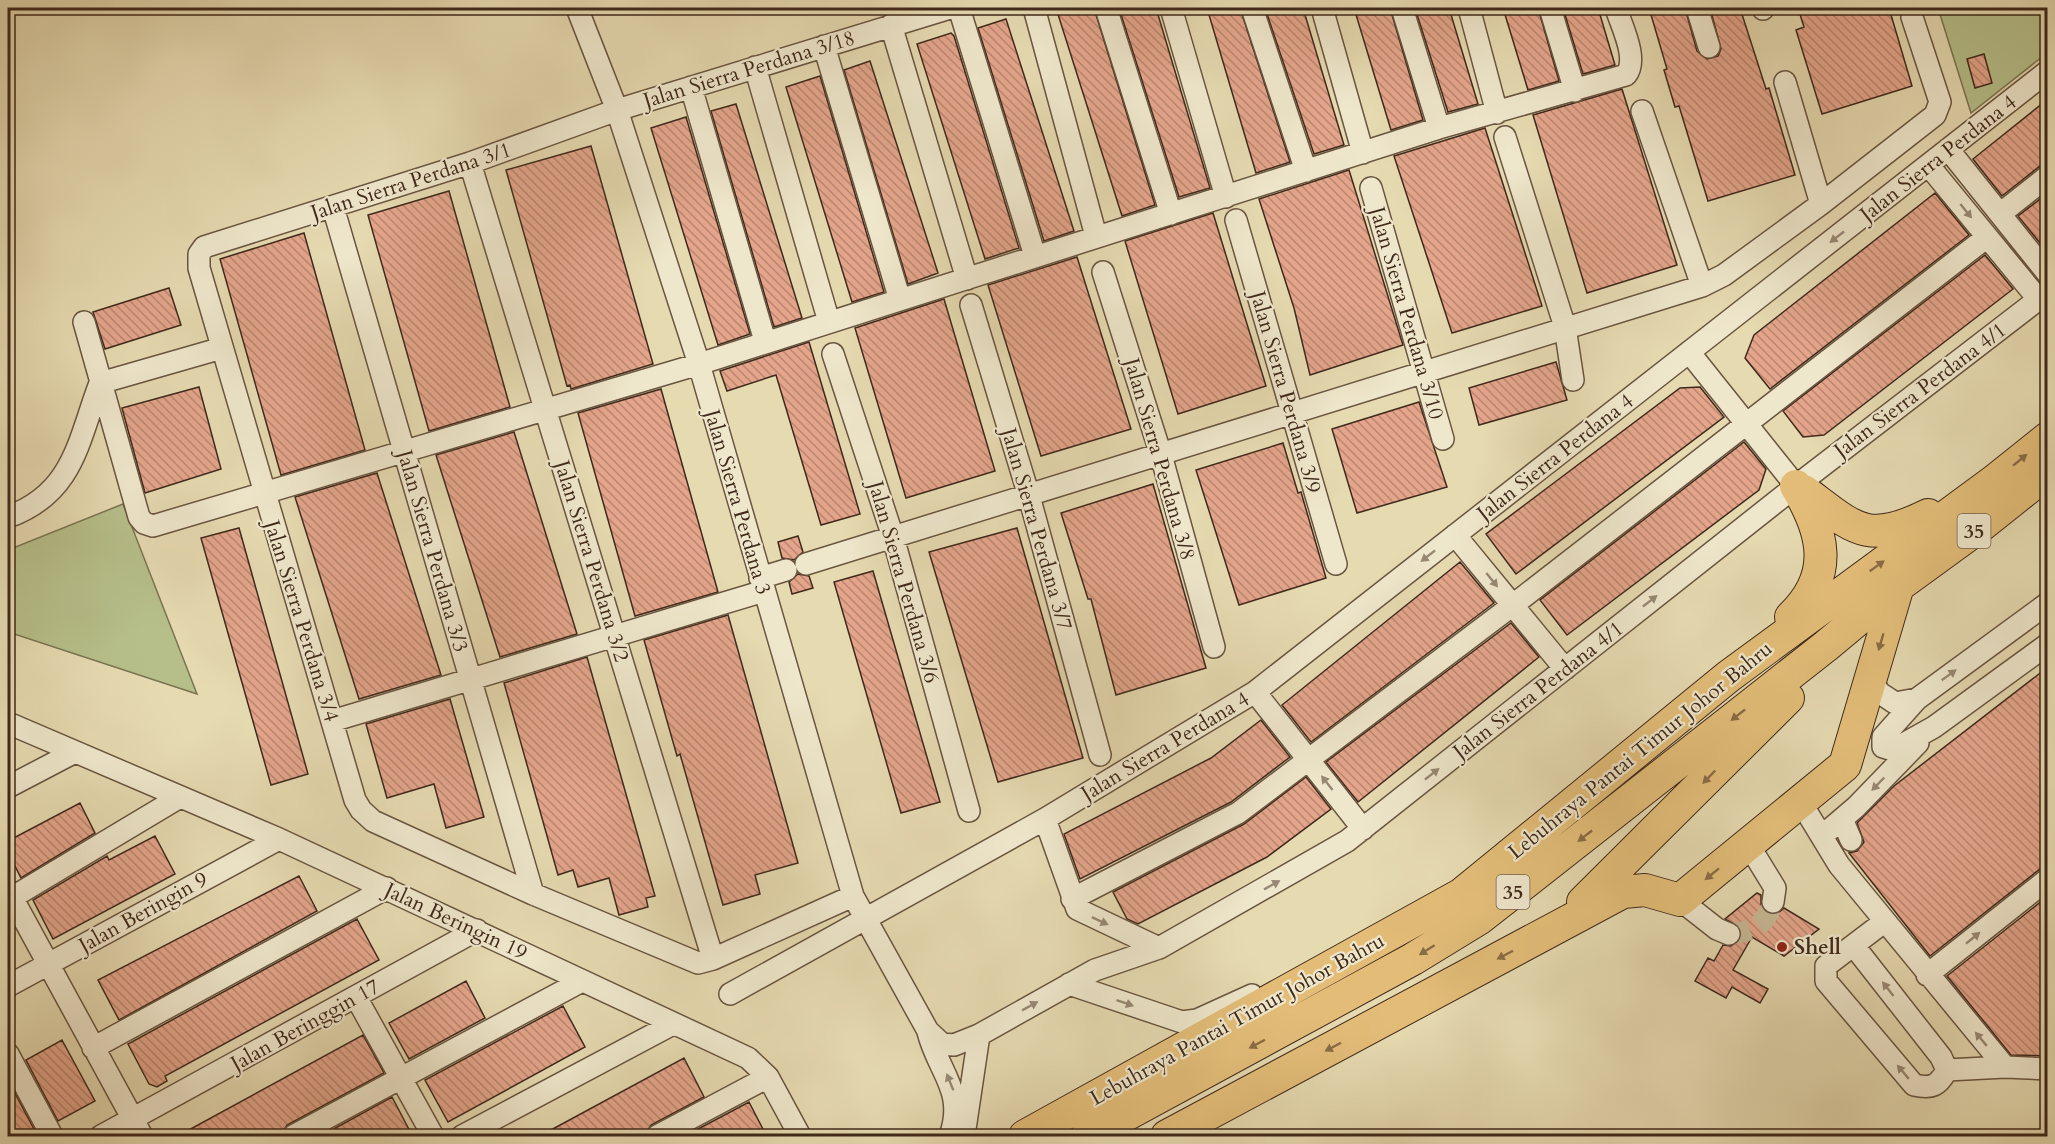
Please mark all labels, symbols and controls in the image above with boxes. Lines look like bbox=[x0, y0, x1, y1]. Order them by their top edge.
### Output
street label: Jalan Sierra Perdana 3/18 bbox=[637, 23, 858, 116]
street label: Jalan Sierra Perdana 4 bbox=[1852, 88, 2023, 231]
street label: Jalan Sierra Perdana 3/1 bbox=[304, 135, 515, 228]
street label: Jalan Sierra Perdana 3/10 bbox=[1361, 201, 1451, 423]
one-way arrow bbox=[1959, 203, 1972, 219]
one-way arrow bbox=[1829, 231, 1844, 243]
street label: Jalan Sierra Perdana 3/9 bbox=[1242, 285, 1328, 497]
street label: Jalan Sierra Perdana 4/1 bbox=[1826, 316, 2012, 467]
street label: Jalan Sierra Perdana 3/8 bbox=[1116, 352, 1202, 564]
street label: Jalan Sierra Perdana 4 bbox=[1469, 387, 1640, 530]
street label: Jalan Sierra Perdana 3 bbox=[696, 403, 778, 598]
street label: Jalan Sierra Perdana 3/7 bbox=[993, 422, 1079, 634]
street label: Jalan Sierra Perdana 3/3 bbox=[389, 444, 475, 656]
street label: Jalan Sierra Perdana 3/2 bbox=[546, 454, 636, 666]
one-way arrow bbox=[2013, 454, 2028, 466]
street label: Jalan Sierra Perdana 3/6 bbox=[860, 475, 946, 687]
street label: Jalan Sierra Perdana 3/4 bbox=[256, 514, 346, 726]
road number: 35 bbox=[1958, 514, 1990, 548]
one-way arrow bbox=[1420, 550, 1436, 563]
one-way arrow bbox=[1868, 560, 1884, 572]
one-way arrow bbox=[1486, 572, 1499, 588]
one-way arrow bbox=[1643, 595, 1658, 607]
street label: Jalan Sierra Perdana 4/1 bbox=[1445, 615, 1630, 768]
one-way arrow bbox=[1876, 633, 1885, 651]
street label: Lebuhraya Pantai Timur Johor Bahru bbox=[1502, 635, 1779, 866]
one-way arrow bbox=[1942, 670, 1957, 682]
street label: Jalan Sierra Perdana 4 bbox=[1073, 685, 1255, 810]
one-way arrow bbox=[1730, 709, 1746, 722]
one-way arrow bbox=[1424, 768, 1440, 781]
one-way arrow bbox=[1702, 769, 1716, 783]
one-way arrow bbox=[1321, 776, 1333, 791]
one-way arrow bbox=[1871, 777, 1885, 792]
one-way arrow bbox=[1577, 829, 1593, 842]
street label: Jalan Beringin 9 bbox=[71, 865, 213, 961]
one-way arrow bbox=[1704, 867, 1719, 879]
street label: Jalan Beringin 19 bbox=[377, 874, 532, 967]
road number: 35 bbox=[1496, 875, 1530, 909]
one-way arrow bbox=[1264, 880, 1281, 890]
one-way arrow bbox=[1091, 917, 1108, 926]
street label: Lebuhraya Pantai Timur Johor Bahru bbox=[1085, 926, 1390, 1113]
one-way arrow bbox=[1965, 932, 1981, 945]
place label: Shell bbox=[1794, 933, 1841, 962]
marker: Shell bbox=[1775, 940, 1789, 954]
one-way arrow bbox=[1419, 945, 1435, 956]
one-way arrow bbox=[1496, 950, 1513, 960]
street label: Jalan Beringgin 17 bbox=[223, 972, 385, 1080]
one-way arrow bbox=[1882, 981, 1894, 996]
one-way arrow bbox=[1116, 999, 1134, 1008]
one-way arrow bbox=[1022, 1001, 1039, 1011]
one-way arrow bbox=[1975, 1032, 1988, 1047]
one-way arrow bbox=[1248, 1039, 1265, 1049]
one-way arrow bbox=[1325, 1042, 1342, 1052]
one-way arrow bbox=[1897, 1065, 1910, 1080]
one-way arrow bbox=[945, 1073, 955, 1091]

